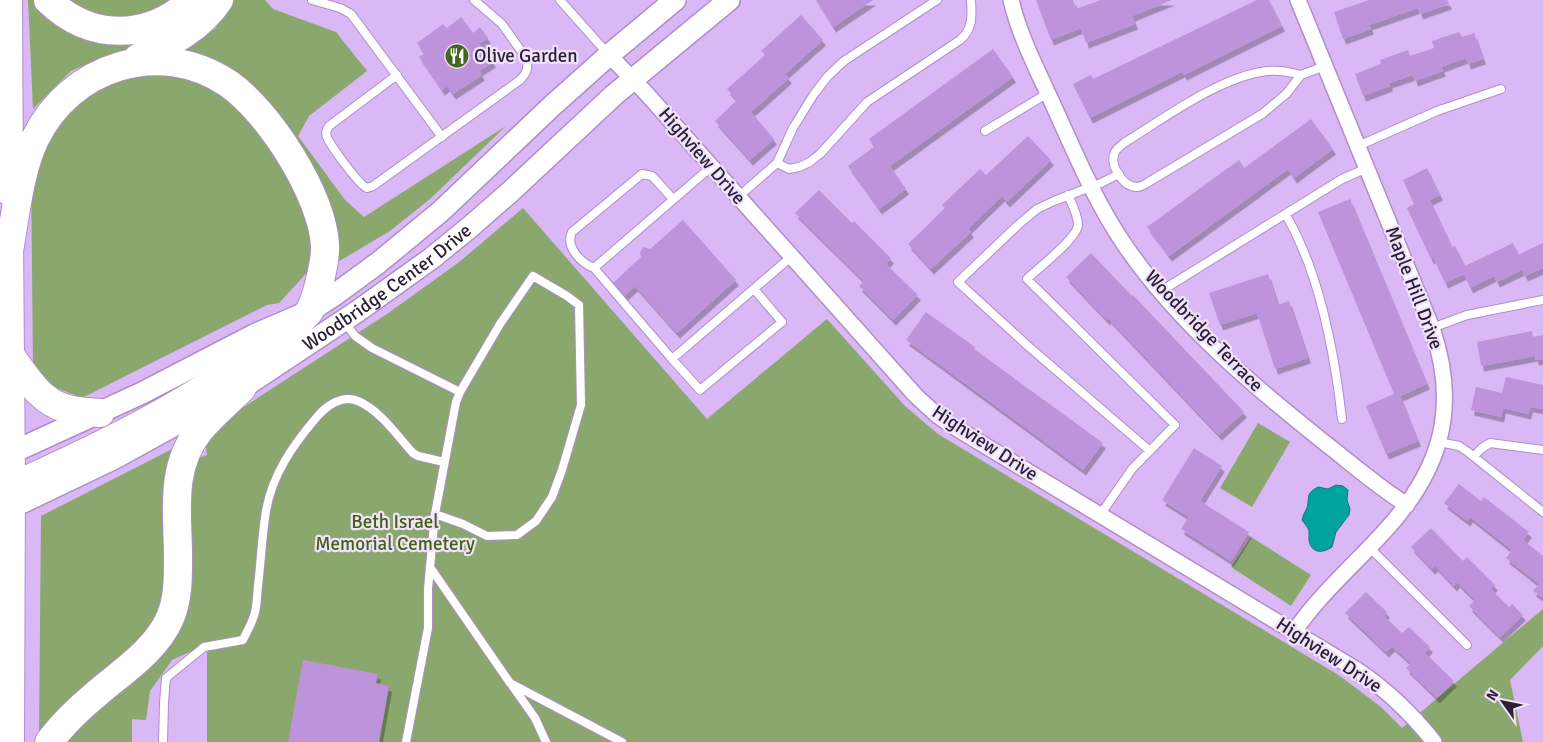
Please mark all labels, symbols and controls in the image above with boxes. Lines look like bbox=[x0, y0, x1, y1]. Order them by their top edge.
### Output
restaurant icon: Olive Garden bbox=[444, 43, 470, 69]
place label: Olive Garden bbox=[474, 44, 578, 68]
street label: Highview Drive bbox=[653, 102, 751, 210]
street label: Woodbridge Center Drive bbox=[298, 219, 476, 356]
street label: Maple Hill Drive bbox=[1380, 223, 1448, 353]
street label: Woodbridge Terrace bbox=[1140, 265, 1268, 397]
street label: Highview Drive bbox=[928, 400, 1042, 486]
park label: Beth Israel Memorial Cemetery bbox=[315, 510, 475, 556]
street label: Highview Drive bbox=[1272, 612, 1386, 698]
north arrow bbox=[1478, 677, 1528, 727]
text: N bbox=[1483, 686, 1502, 704]

